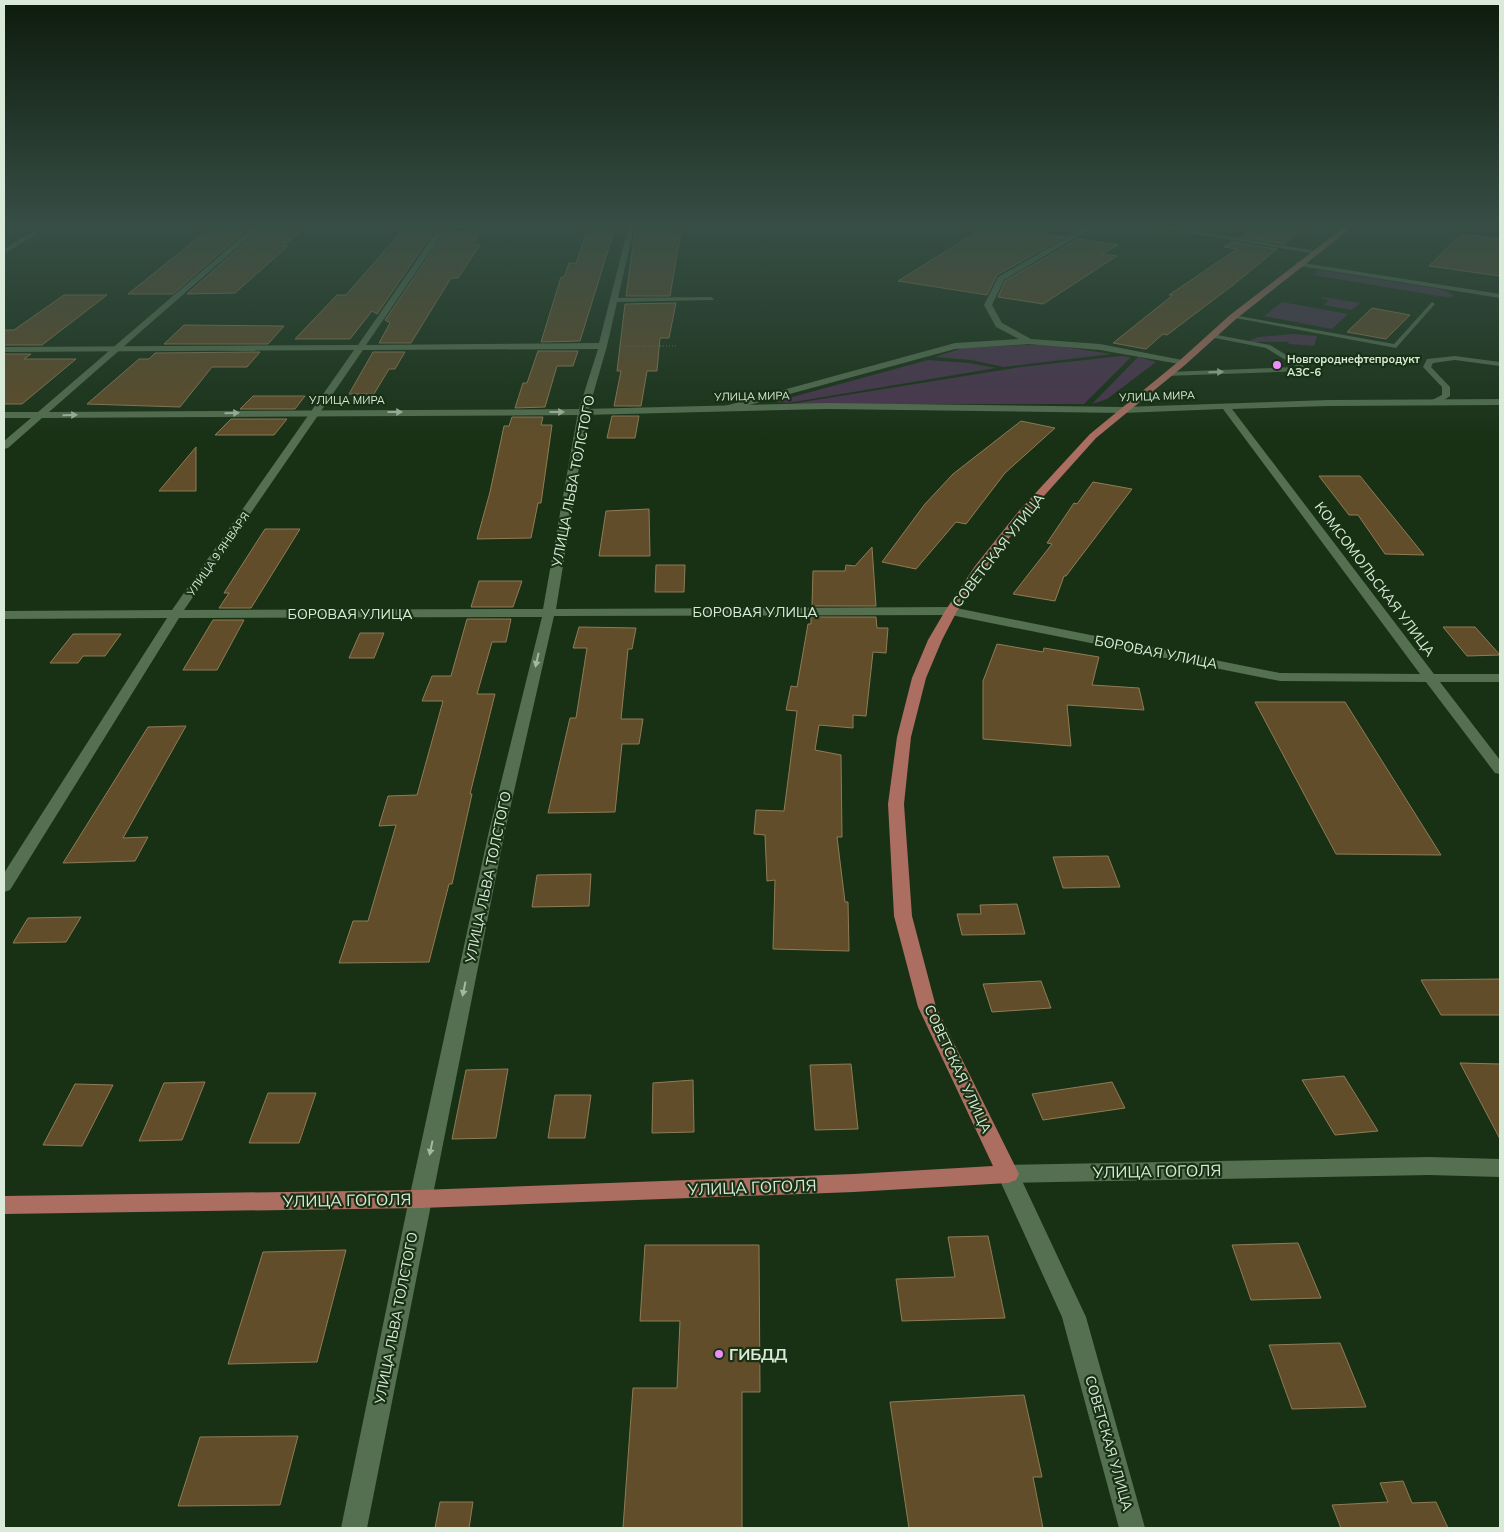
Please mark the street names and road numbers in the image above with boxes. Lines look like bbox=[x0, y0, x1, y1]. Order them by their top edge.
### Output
street label: УЛИЦА МИРА bbox=[713, 388, 790, 404]
street label: УЛИЦА МИРА bbox=[1118, 388, 1195, 404]
street label: УЛИЦА МИРА bbox=[308, 393, 385, 407]
street label: УЛИЦА ЛЬВА ТОЛСТОГО bbox=[547, 393, 599, 570]
street label: СОВЕТСКАЯ УЛИЦА bbox=[948, 489, 1049, 611]
street label: КОМСОМОЛЬСКАЯ УЛИЦА bbox=[1311, 498, 1440, 661]
street label: УЛИЦА 9 ЯНВАРЯ bbox=[183, 509, 252, 600]
street label: БОРОВАЯ УЛИЦА bbox=[693, 603, 818, 621]
street label: БОРОВАЯ УЛИЦА bbox=[288, 605, 413, 623]
street label: БОРОВАЯ УЛИЦА bbox=[1093, 631, 1220, 673]
street label: УЛИЦА ЛЬВА ТОЛСТОГО bbox=[461, 790, 515, 965]
street label: СОВЕТСКАЯ УЛИЦА bbox=[920, 1002, 996, 1137]
street label: УЛИЦА ГОГОЛЯ bbox=[1091, 1160, 1222, 1182]
street label: УЛИЦА ГОГОЛЯ bbox=[686, 1175, 817, 1199]
street label: УЛИЦА ГОГОЛЯ bbox=[281, 1189, 412, 1211]
street label: УЛИЦА ЛЬВА ТОЛСТОГО bbox=[370, 1230, 422, 1407]
street label: СОВЕТСКАЯ УЛИЦА bbox=[1081, 1373, 1137, 1513]

